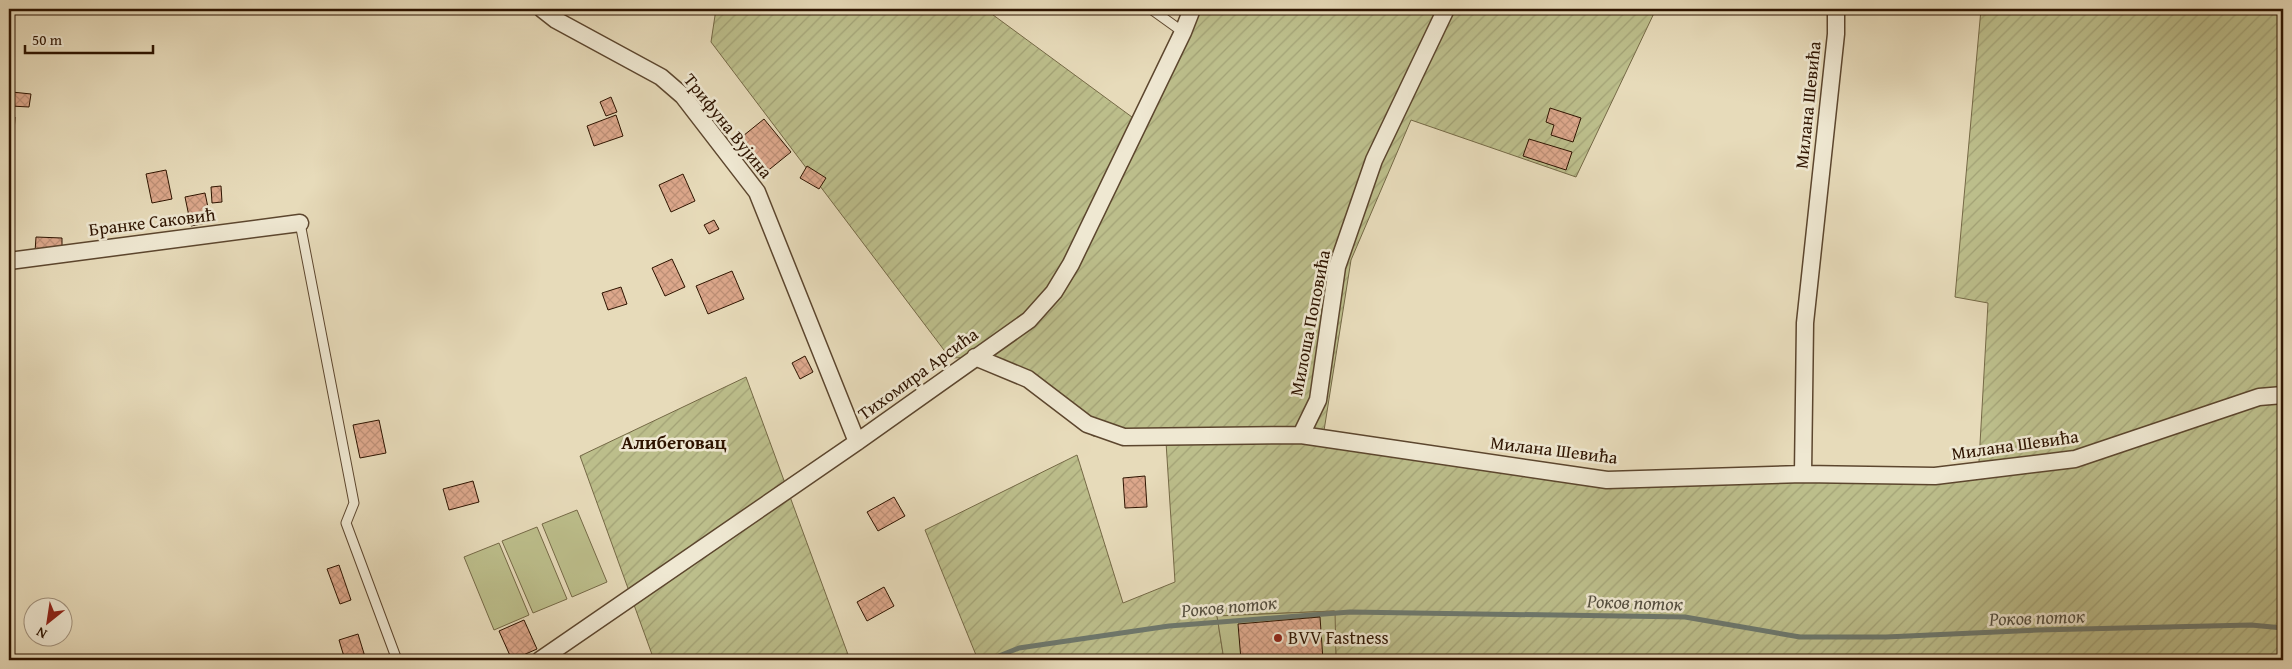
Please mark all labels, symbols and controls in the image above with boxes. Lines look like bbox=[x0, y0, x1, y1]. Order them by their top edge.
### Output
scale bar bbox=[25, 22, 152, 54]
text: 50 m bbox=[32, 29, 63, 50]
street label: Милана Шевића bbox=[1787, 39, 1828, 170]
street label: Трифуна Вујина bbox=[677, 67, 780, 184]
street label: Бранке Саковић bbox=[87, 200, 217, 243]
street label: Милоша Поповића bbox=[1282, 247, 1337, 398]
street label: Тихомира Арсића bbox=[852, 320, 984, 427]
street label: Милана Шевића bbox=[1950, 422, 2081, 467]
district label: Алибеговац bbox=[621, 428, 727, 456]
street label: Милана Шевића bbox=[1489, 428, 1620, 471]
water label: Роков поток bbox=[1585, 586, 1684, 618]
water label: Роков поток bbox=[1179, 588, 1278, 624]
north arrow bbox=[22, 596, 72, 646]
water label: Роков поток bbox=[1987, 601, 2086, 633]
text: N bbox=[32, 622, 51, 644]
place label: BVV Fastness bbox=[1288, 624, 1389, 651]
marker: BVV Fastness bbox=[1272, 632, 1284, 644]

